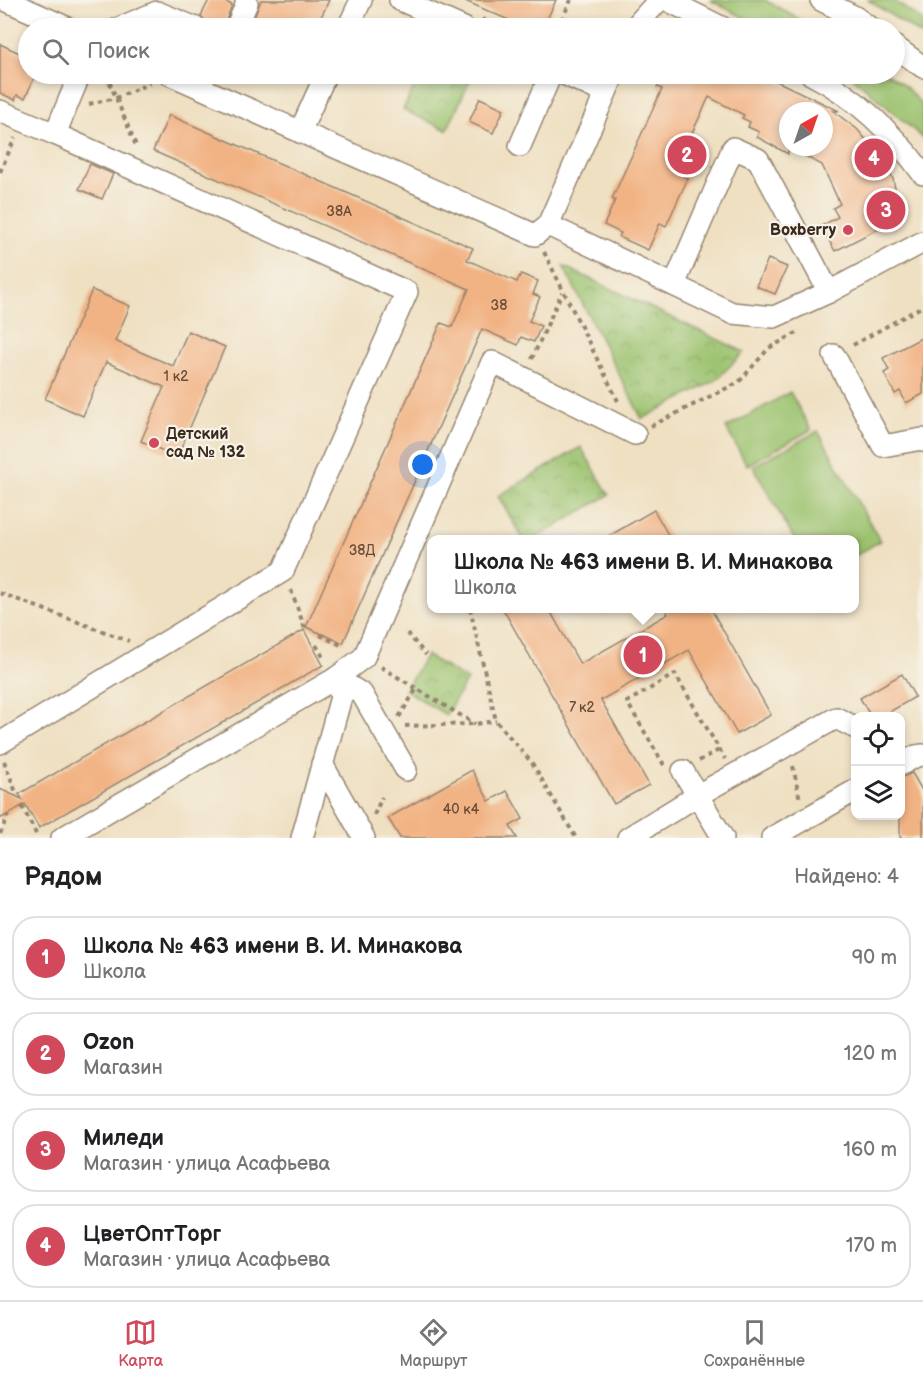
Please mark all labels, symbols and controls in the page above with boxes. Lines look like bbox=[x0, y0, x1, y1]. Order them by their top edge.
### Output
search box bbox=[18, 18, 905, 84]
icon: search bbox=[39, 35, 72, 68]
text: Поиск bbox=[87, 38, 150, 65]
north arrow bbox=[779, 102, 833, 156]
pin: 2 bbox=[668, 132, 706, 178]
pin: 4 bbox=[854, 136, 894, 180]
pin: 3 bbox=[866, 188, 906, 232]
house number: 38А bbox=[326, 203, 352, 220]
place label: Boxberry bbox=[770, 221, 837, 240]
marker: Boxberry bbox=[841, 223, 855, 237]
house number: 38 bbox=[491, 297, 507, 314]
house number: 1 к2 bbox=[164, 368, 189, 385]
place label: Детский сад № 132 bbox=[166, 425, 245, 462]
marker: Детский сад № 132 bbox=[147, 436, 161, 450]
your location bbox=[408, 450, 437, 479]
popup bbox=[427, 535, 859, 613]
house number: 38Д bbox=[349, 542, 375, 559]
text: Школа № 463 имени В. И. Минакова bbox=[453, 549, 833, 576]
text: Школа bbox=[453, 576, 517, 600]
pin: 1 bbox=[624, 632, 662, 678]
house number: 7 к2 bbox=[569, 699, 595, 716]
map controls bbox=[851, 712, 905, 820]
button: locate bbox=[851, 712, 905, 766]
button: layers bbox=[851, 766, 905, 820]
house number: 40 к4 bbox=[443, 801, 480, 818]
text: Рядом bbox=[24, 862, 102, 893]
text: Найдено: 4 bbox=[794, 865, 899, 889]
text: Школа № 463 имени В. И. Минакова bbox=[83, 933, 462, 960]
text: 1 bbox=[41, 946, 50, 970]
text: 90 m bbox=[852, 946, 897, 970]
text: Школа bbox=[83, 960, 146, 984]
text: Ozon bbox=[83, 1029, 134, 1056]
text: 2 bbox=[40, 1042, 51, 1066]
text: 120 m bbox=[844, 1042, 897, 1066]
text: Магазин bbox=[83, 1056, 163, 1080]
text: Миледи bbox=[83, 1125, 164, 1152]
text: 3 bbox=[40, 1138, 51, 1162]
text: 160 m bbox=[843, 1138, 897, 1162]
text: Магазин · улица Асафьева bbox=[83, 1152, 330, 1176]
text: ЦветОптТорг bbox=[83, 1221, 221, 1248]
text: 4 bbox=[40, 1234, 51, 1258]
text: 170 m bbox=[846, 1234, 897, 1258]
text: Магазин · улица Асафьева bbox=[83, 1248, 330, 1272]
tab: Карта bbox=[118, 1316, 163, 1371]
tab: Маршрут bbox=[399, 1316, 468, 1371]
tab: Сохранённые bbox=[704, 1316, 805, 1371]

